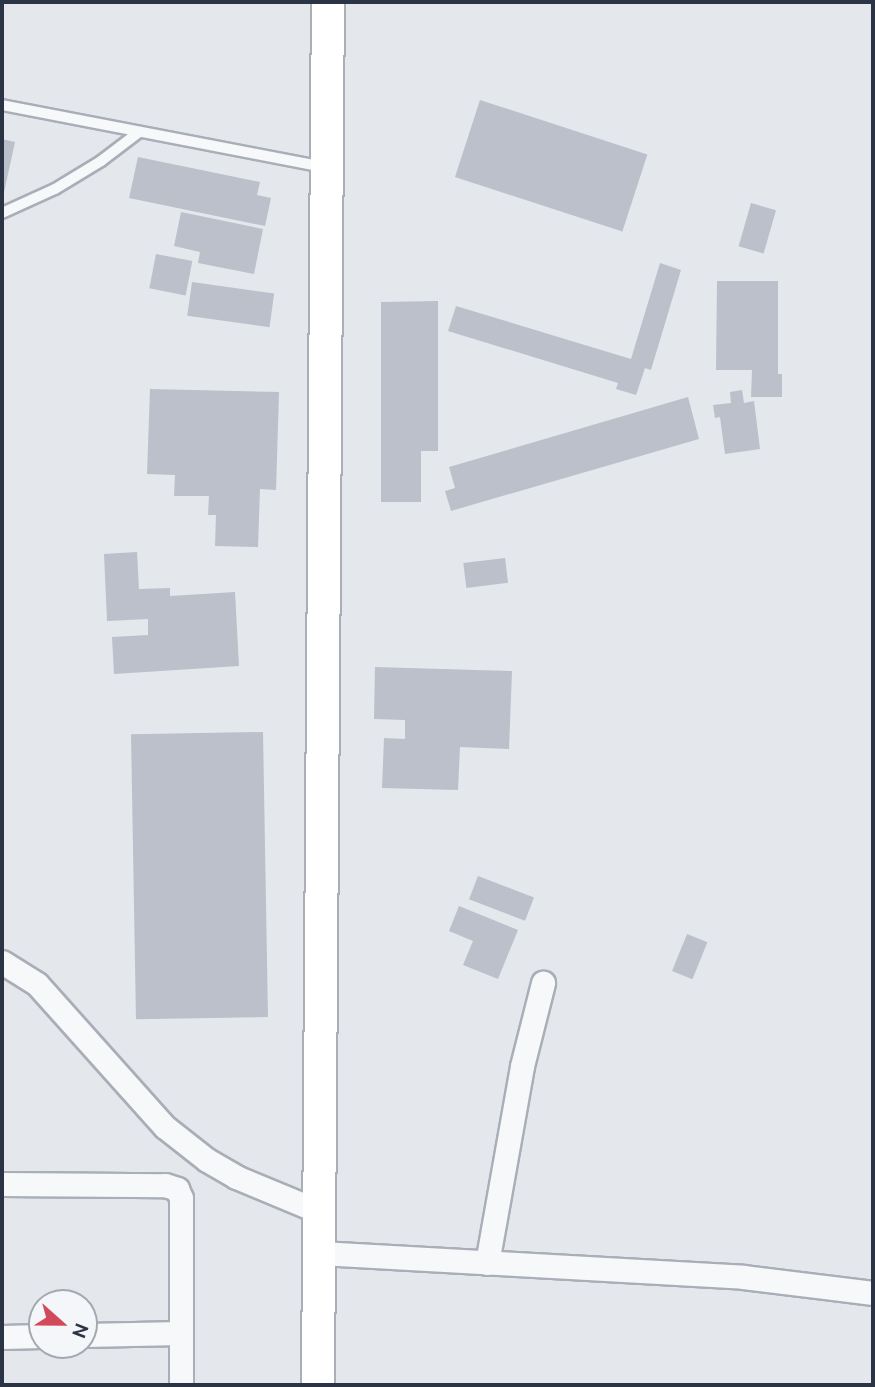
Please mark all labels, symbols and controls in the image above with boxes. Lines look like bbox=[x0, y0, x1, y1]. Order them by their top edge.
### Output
north arrow bbox=[28, 1289, 98, 1359]
text: N bbox=[68, 1320, 94, 1341]

